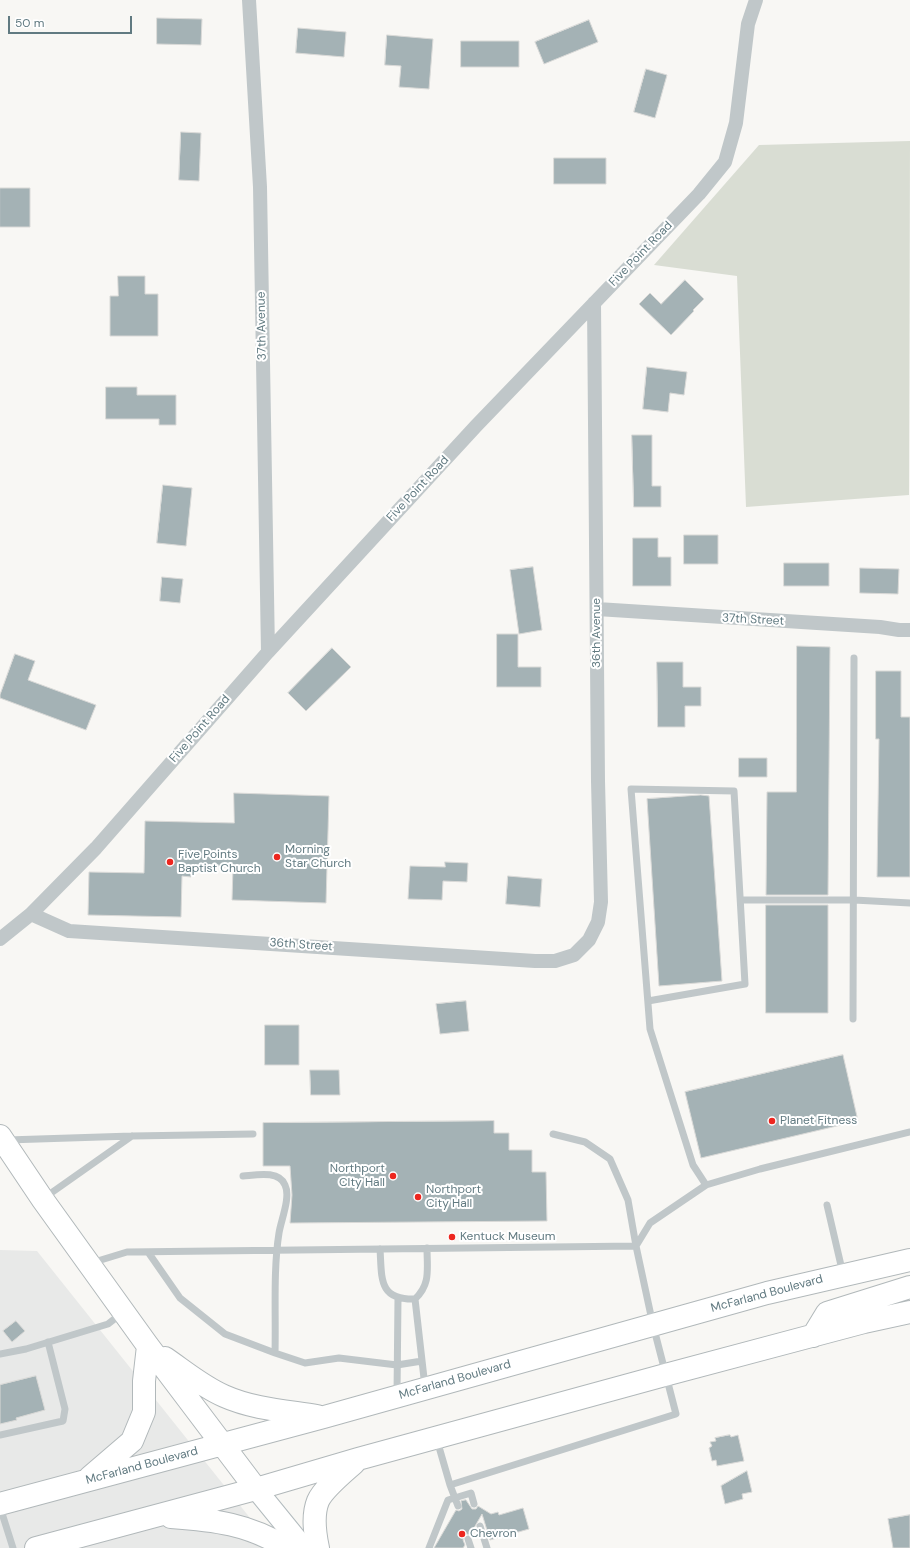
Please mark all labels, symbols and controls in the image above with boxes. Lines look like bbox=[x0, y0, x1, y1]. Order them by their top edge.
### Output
scale bar bbox=[10, 8, 134, 34]
text: 50 m bbox=[15, 15, 44, 31]
street label: Five Point Road bbox=[606, 219, 676, 289]
street label: 37th Avenue bbox=[254, 291, 270, 361]
street label: Five Point Road bbox=[384, 453, 452, 525]
street label: 36th Avenue bbox=[590, 598, 604, 668]
street label: 37th Street bbox=[722, 611, 784, 629]
street label: Five Point Road bbox=[167, 692, 233, 766]
place label: Morning Star Church bbox=[285, 843, 351, 871]
place label: Five Points Baptist Church bbox=[178, 848, 261, 876]
marker: Morning Star Church bbox=[272, 852, 282, 862]
marker: Five Points Baptist Church bbox=[165, 857, 175, 867]
street label: 36th Street bbox=[269, 936, 333, 954]
place label: Planet Fitness bbox=[780, 1114, 857, 1128]
marker: Planet Fitness bbox=[767, 1116, 777, 1126]
place label: Northport CIty Hall bbox=[330, 1162, 385, 1190]
marker: Northport CIty Hall bbox=[388, 1171, 398, 1181]
place label: Northport City Hall bbox=[426, 1183, 481, 1211]
marker: Northport City Hall bbox=[413, 1192, 423, 1202]
place label: Kentuck Museum bbox=[460, 1230, 555, 1244]
marker: Kentuck Museum bbox=[447, 1232, 457, 1242]
street label: McFarland Boulevard bbox=[709, 1272, 825, 1316]
street label: McFarland Boulevard bbox=[397, 1357, 513, 1403]
street label: McFarland Boulevard bbox=[84, 1444, 200, 1488]
place label: Chevron bbox=[470, 1527, 517, 1541]
marker: Chevron bbox=[457, 1529, 467, 1539]

